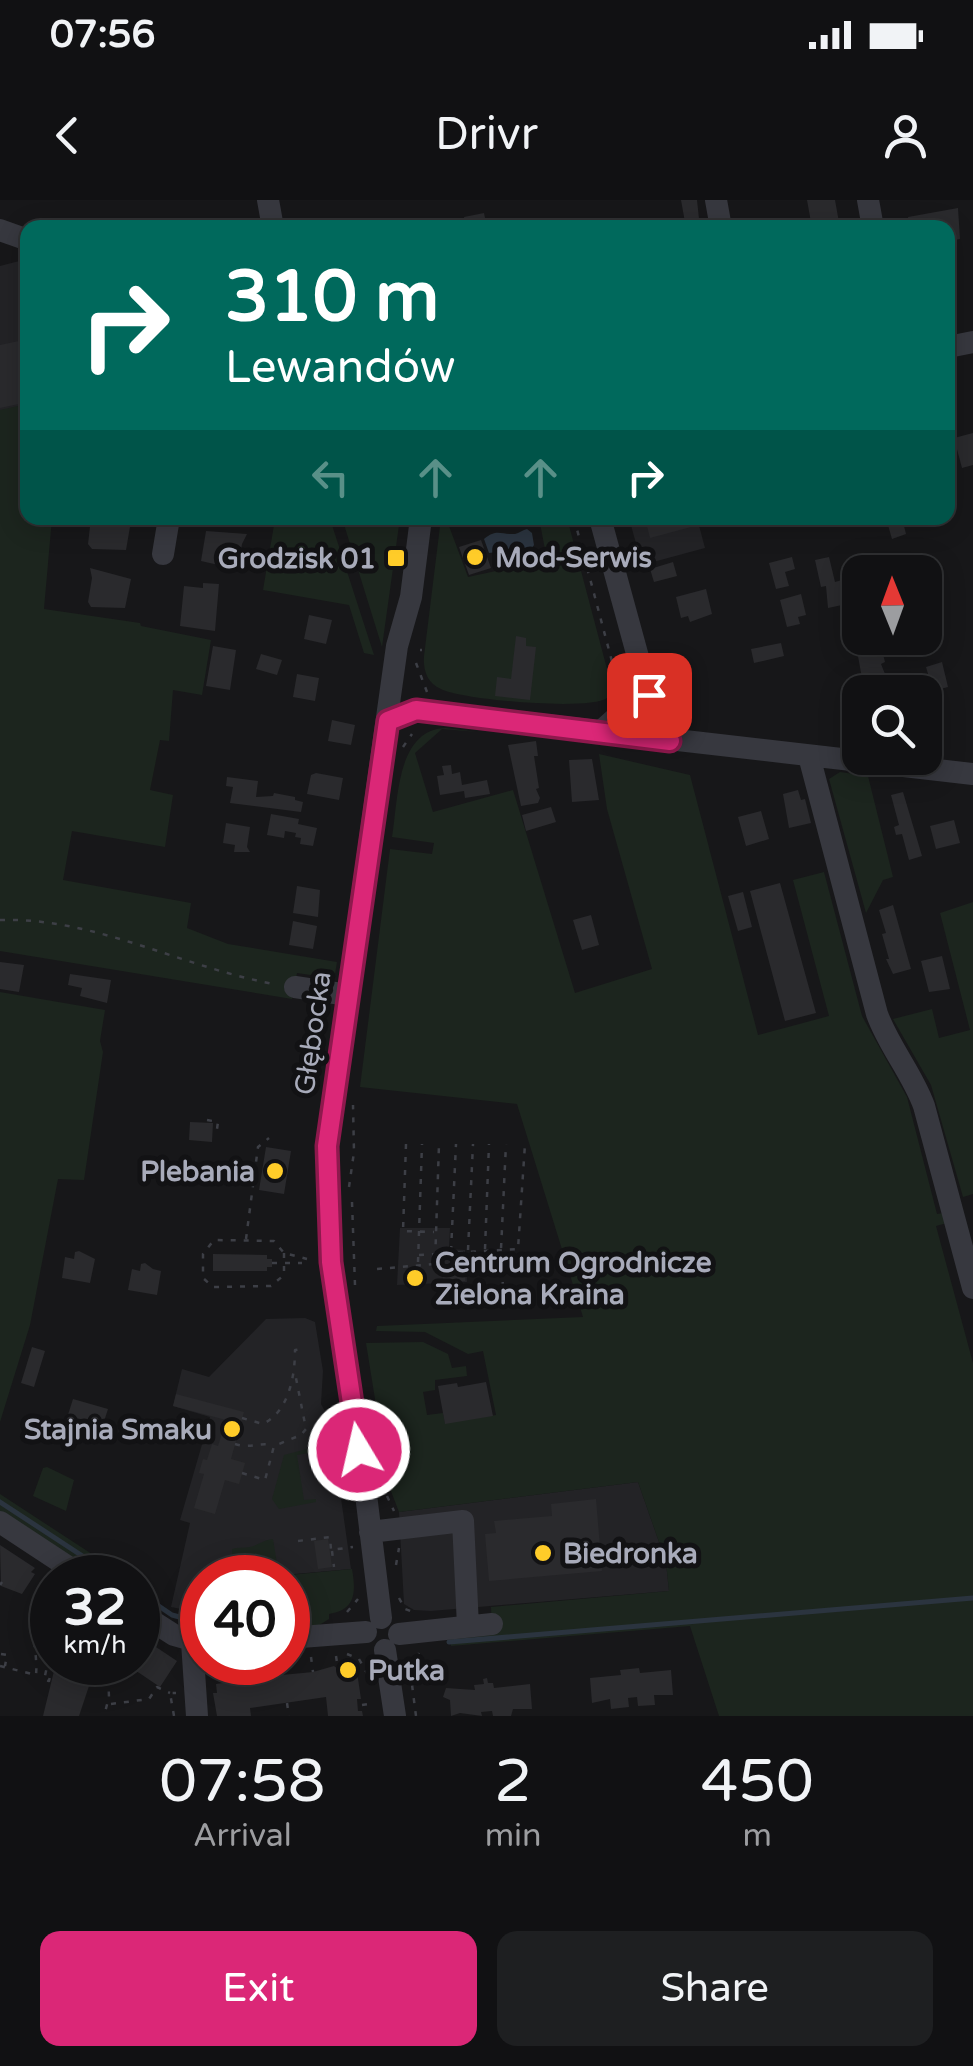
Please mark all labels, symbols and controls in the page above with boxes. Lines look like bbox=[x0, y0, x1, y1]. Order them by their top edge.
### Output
text: 07:56 bbox=[50, 12, 155, 58]
icon: back bbox=[40, 108, 95, 163]
text: Drivr bbox=[435, 108, 538, 162]
icon: person bbox=[878, 108, 933, 163]
text: 310 m bbox=[225, 256, 439, 340]
icon: right bbox=[60, 260, 190, 390]
text: Lewandów bbox=[225, 341, 455, 395]
icon: left bbox=[303, 450, 358, 505]
icon: ahead bbox=[408, 450, 463, 505]
icon: ahead bbox=[513, 450, 568, 505]
icon: right bbox=[618, 450, 673, 505]
place label: Mod-Serwis bbox=[495, 541, 652, 575]
place label: Grodzisk 01 bbox=[218, 542, 376, 576]
marker: Mod-Serwis bbox=[464, 546, 486, 568]
marker: Grodzisk 01 bbox=[385, 547, 407, 569]
north arrow bbox=[842, 555, 942, 655]
map controls bbox=[842, 555, 942, 775]
pin bbox=[607, 653, 692, 738]
icon: arrive bbox=[622, 668, 677, 723]
button: search bbox=[842, 675, 942, 775]
street label: Głębocka bbox=[287, 969, 338, 1097]
place label: Plebania bbox=[140, 1155, 255, 1189]
marker: Plebania bbox=[264, 1160, 286, 1182]
place label: Centrum Ogrodnicze Zielona Kraina bbox=[435, 1246, 712, 1312]
marker: Centrum Ogrodnicze Zielona Kraina bbox=[404, 1267, 426, 1289]
position arrow bbox=[307, 1398, 411, 1502]
place label: Stajnia Smaku bbox=[24, 1413, 212, 1447]
marker: Stajnia Smaku bbox=[221, 1418, 243, 1440]
place label: Biedronka bbox=[563, 1537, 698, 1571]
marker: Biedronka bbox=[532, 1542, 554, 1564]
speed limit sign: 40 bbox=[180, 1555, 310, 1685]
text: 32 bbox=[64, 1578, 126, 1638]
text: km/h bbox=[64, 1630, 126, 1660]
place label: Putka bbox=[368, 1654, 445, 1688]
marker: Putka bbox=[337, 1659, 359, 1681]
text: 07:58 bbox=[159, 1746, 326, 1818]
text: 2 bbox=[494, 1746, 532, 1818]
text: 450 bbox=[701, 1746, 814, 1818]
text: Arrival bbox=[193, 1817, 292, 1855]
text: min bbox=[485, 1817, 542, 1855]
text: m bbox=[743, 1817, 772, 1855]
button: Exit bbox=[40, 1931, 477, 2046]
button: Share bbox=[497, 1931, 933, 2046]

